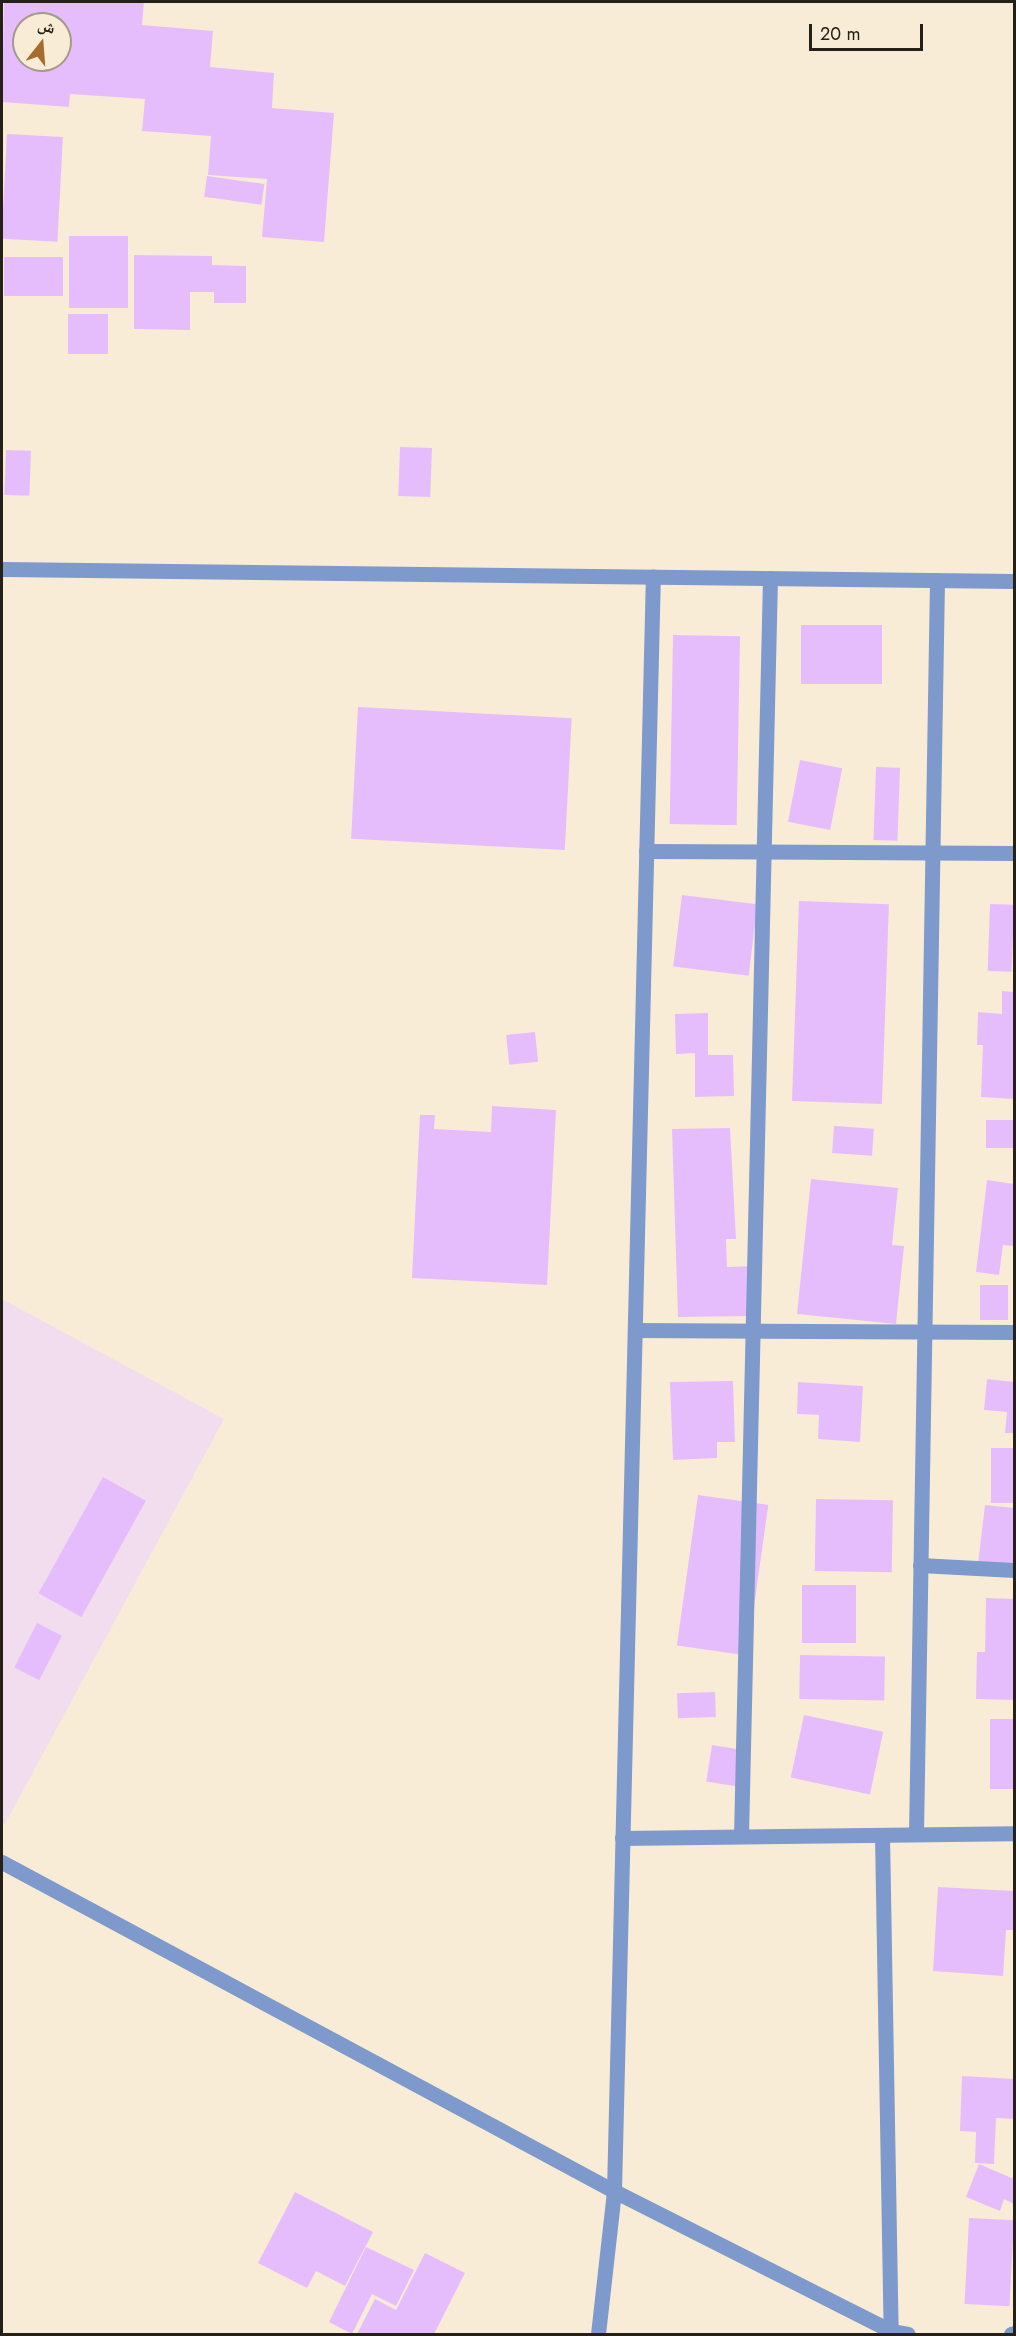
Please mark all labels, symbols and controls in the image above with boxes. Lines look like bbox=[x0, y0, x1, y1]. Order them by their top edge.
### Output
north arrow bbox=[12, 12, 72, 72]
scale bar bbox=[812, 12, 926, 50]
text: ش bbox=[35, 13, 58, 40]
text: 20 m bbox=[820, 21, 860, 47]

